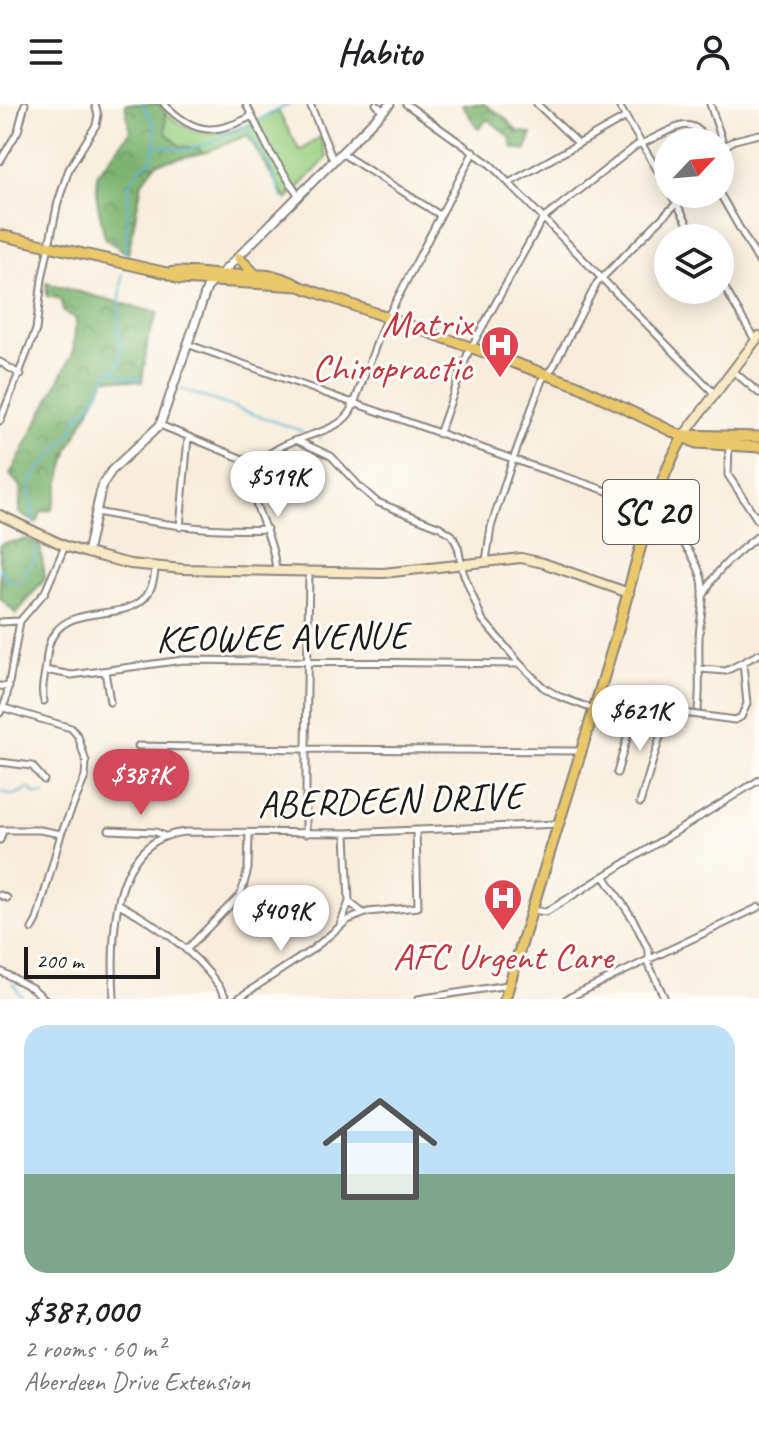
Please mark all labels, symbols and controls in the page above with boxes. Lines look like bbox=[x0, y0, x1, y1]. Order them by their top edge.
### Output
text: Habito bbox=[337, 29, 422, 75]
icon: menu bbox=[24, 30, 68, 74]
icon: person bbox=[691, 30, 735, 74]
north arrow bbox=[654, 128, 734, 208]
map controls bbox=[654, 128, 734, 304]
button: layers bbox=[654, 224, 734, 304]
place label: Matrix Chiropractic bbox=[312, 300, 475, 391]
hospital icon: Matrix Chiropractic bbox=[479, 324, 521, 379]
pin: $519K bbox=[222, 451, 334, 519]
text: $519K bbox=[248, 460, 308, 493]
road number: SC 20 bbox=[603, 480, 699, 544]
street label: KEOWEE AVENUE bbox=[156, 611, 414, 663]
pin: $621K bbox=[584, 685, 696, 753]
text: $621K bbox=[610, 694, 670, 727]
pin: $387K bbox=[85, 749, 197, 817]
text: $387K bbox=[111, 758, 171, 791]
street label: ABERDEEN DRIVE bbox=[257, 772, 528, 828]
hospital icon: AFC Urgent Care bbox=[482, 877, 524, 932]
pin: $409K bbox=[225, 885, 337, 953]
text: $409K bbox=[251, 894, 311, 927]
place label: AFC Urgent Care bbox=[393, 933, 616, 980]
scale bar bbox=[24, 943, 160, 979]
text: 200 m bbox=[36, 947, 83, 975]
icon: home bbox=[308, 1077, 452, 1221]
text: $387,000 bbox=[24, 1289, 138, 1332]
text: 2 rooms · 60 m² bbox=[24, 1332, 165, 1365]
text: Aberdeen Drive Extension bbox=[24, 1365, 250, 1398]

